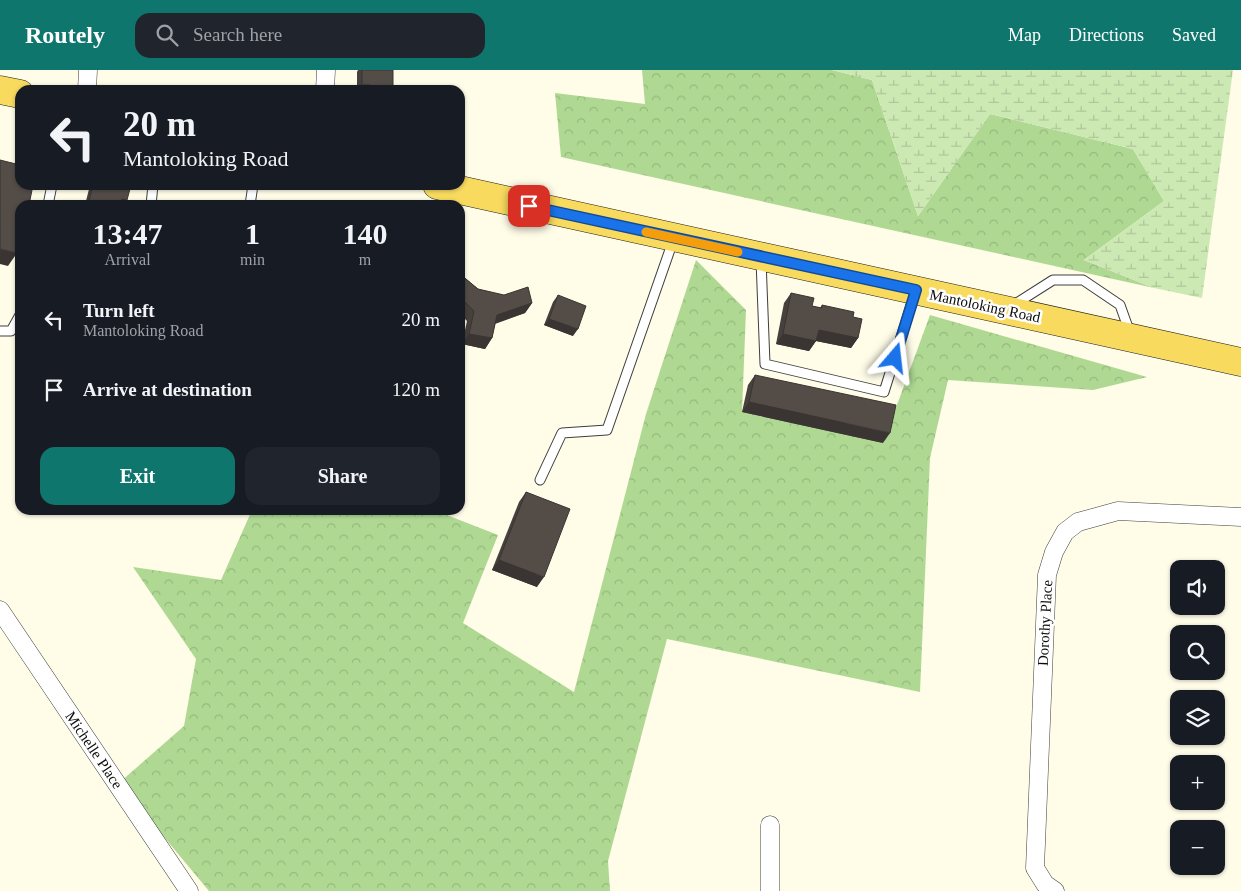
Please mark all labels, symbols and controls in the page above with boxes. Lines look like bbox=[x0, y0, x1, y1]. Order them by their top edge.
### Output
search box bbox=[135, 13, 485, 58]
icon: search bbox=[153, 21, 181, 49]
text: Routely bbox=[25, 22, 105, 48]
text: Search here bbox=[193, 24, 282, 45]
text: Map bbox=[1008, 25, 1041, 45]
text: Directions bbox=[1069, 25, 1144, 45]
text: Saved bbox=[1172, 25, 1216, 45]
icon: left bbox=[40, 105, 105, 170]
text: 20 m bbox=[123, 105, 196, 144]
text: Mantoloking Road bbox=[123, 146, 289, 171]
pin bbox=[508, 185, 550, 227]
icon: arrive bbox=[515, 192, 543, 220]
text: 13:47 bbox=[93, 217, 163, 250]
text: 1 bbox=[245, 217, 260, 250]
text: 140 bbox=[342, 217, 387, 250]
text: Arrival bbox=[104, 251, 151, 268]
text: min bbox=[240, 251, 265, 268]
text: m bbox=[359, 251, 371, 268]
street label: Mantoloking Road bbox=[928, 286, 1042, 326]
text: Turn left bbox=[83, 300, 155, 321]
icon: left bbox=[40, 306, 68, 334]
text: 20 m bbox=[401, 309, 440, 330]
text: Mantoloking Road bbox=[83, 322, 203, 339]
position arrow bbox=[868, 331, 920, 383]
icon: arrive bbox=[40, 376, 68, 404]
text: Arrive at destination bbox=[83, 379, 252, 400]
text: 120 m bbox=[392, 379, 440, 400]
button: Exit bbox=[40, 447, 235, 505]
button: Share bbox=[245, 447, 440, 505]
map controls bbox=[1170, 560, 1225, 875]
button: sound bbox=[1170, 560, 1225, 615]
street label: Dorothy Place bbox=[1035, 579, 1055, 666]
button: search bbox=[1170, 625, 1225, 680]
button: layers bbox=[1170, 690, 1225, 745]
street label: Michelle Place bbox=[62, 708, 126, 792]
button: + bbox=[1170, 755, 1225, 810]
button: − bbox=[1170, 820, 1225, 875]

